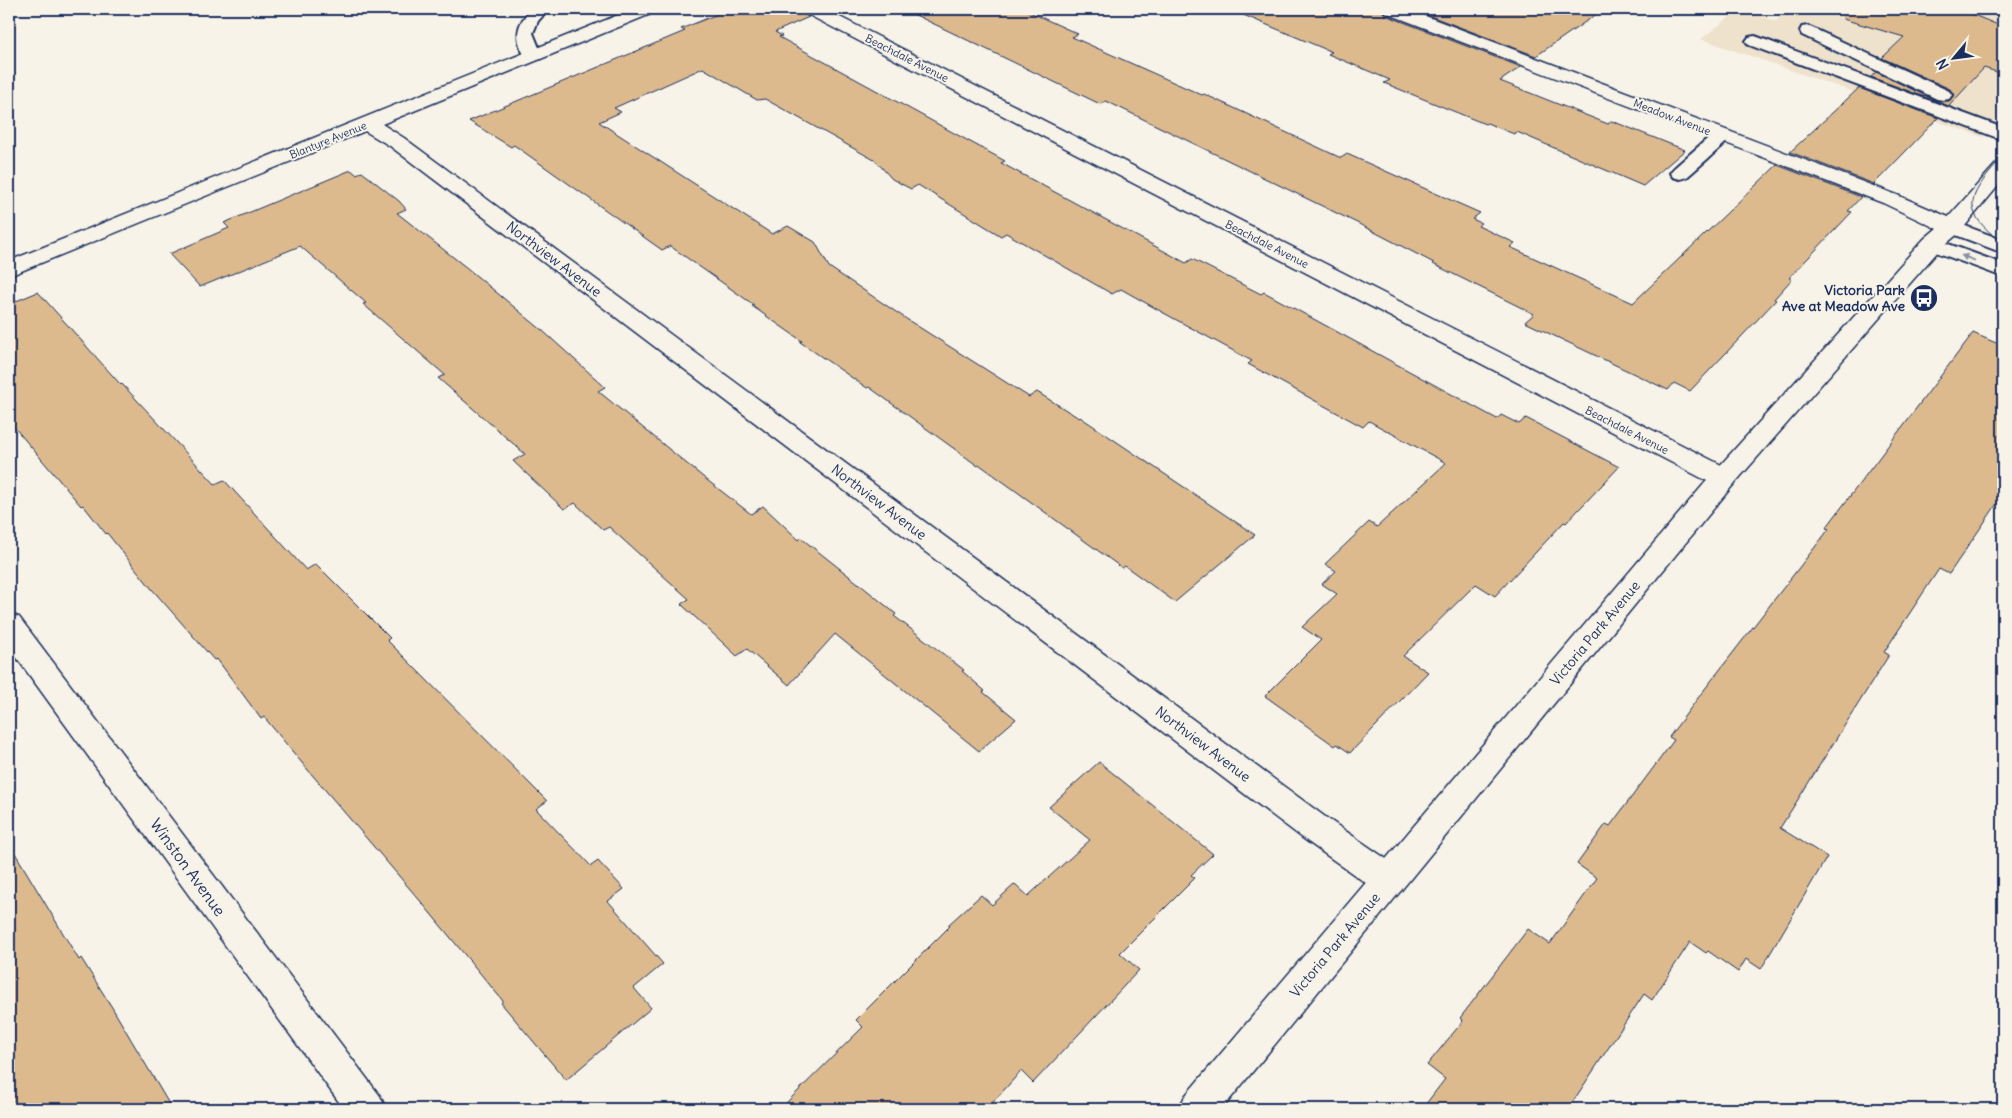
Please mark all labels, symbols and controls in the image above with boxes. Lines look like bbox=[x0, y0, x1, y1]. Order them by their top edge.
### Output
street label: Beachdale Avenue bbox=[863, 31, 951, 85]
north arrow bbox=[1930, 32, 1980, 82]
text: N bbox=[1932, 56, 1953, 73]
street label: Meadow Avenue bbox=[1631, 96, 1713, 138]
street label: Blantyre Avenue bbox=[287, 118, 369, 162]
street label: Northview Avenue bbox=[503, 217, 605, 301]
street label: Beachdale Avenue bbox=[1223, 217, 1311, 271]
one-way arrow bbox=[1960, 254, 1975, 262]
place label: Victoria Park Ave at Meadow Ave bbox=[1782, 281, 1905, 315]
bus stop icon: Victoria Park Ave at Meadow Ave bbox=[1909, 283, 1939, 313]
street label: Beachdale Avenue bbox=[1583, 403, 1671, 457]
street label: Northview Avenue bbox=[828, 460, 930, 544]
street label: Victoria Park Avenue bbox=[1546, 577, 1644, 689]
street label: Northview Avenue bbox=[1152, 702, 1254, 786]
street label: Winston Avenue bbox=[146, 814, 230, 920]
street label: Victoria Park Avenue bbox=[1286, 889, 1384, 1001]

